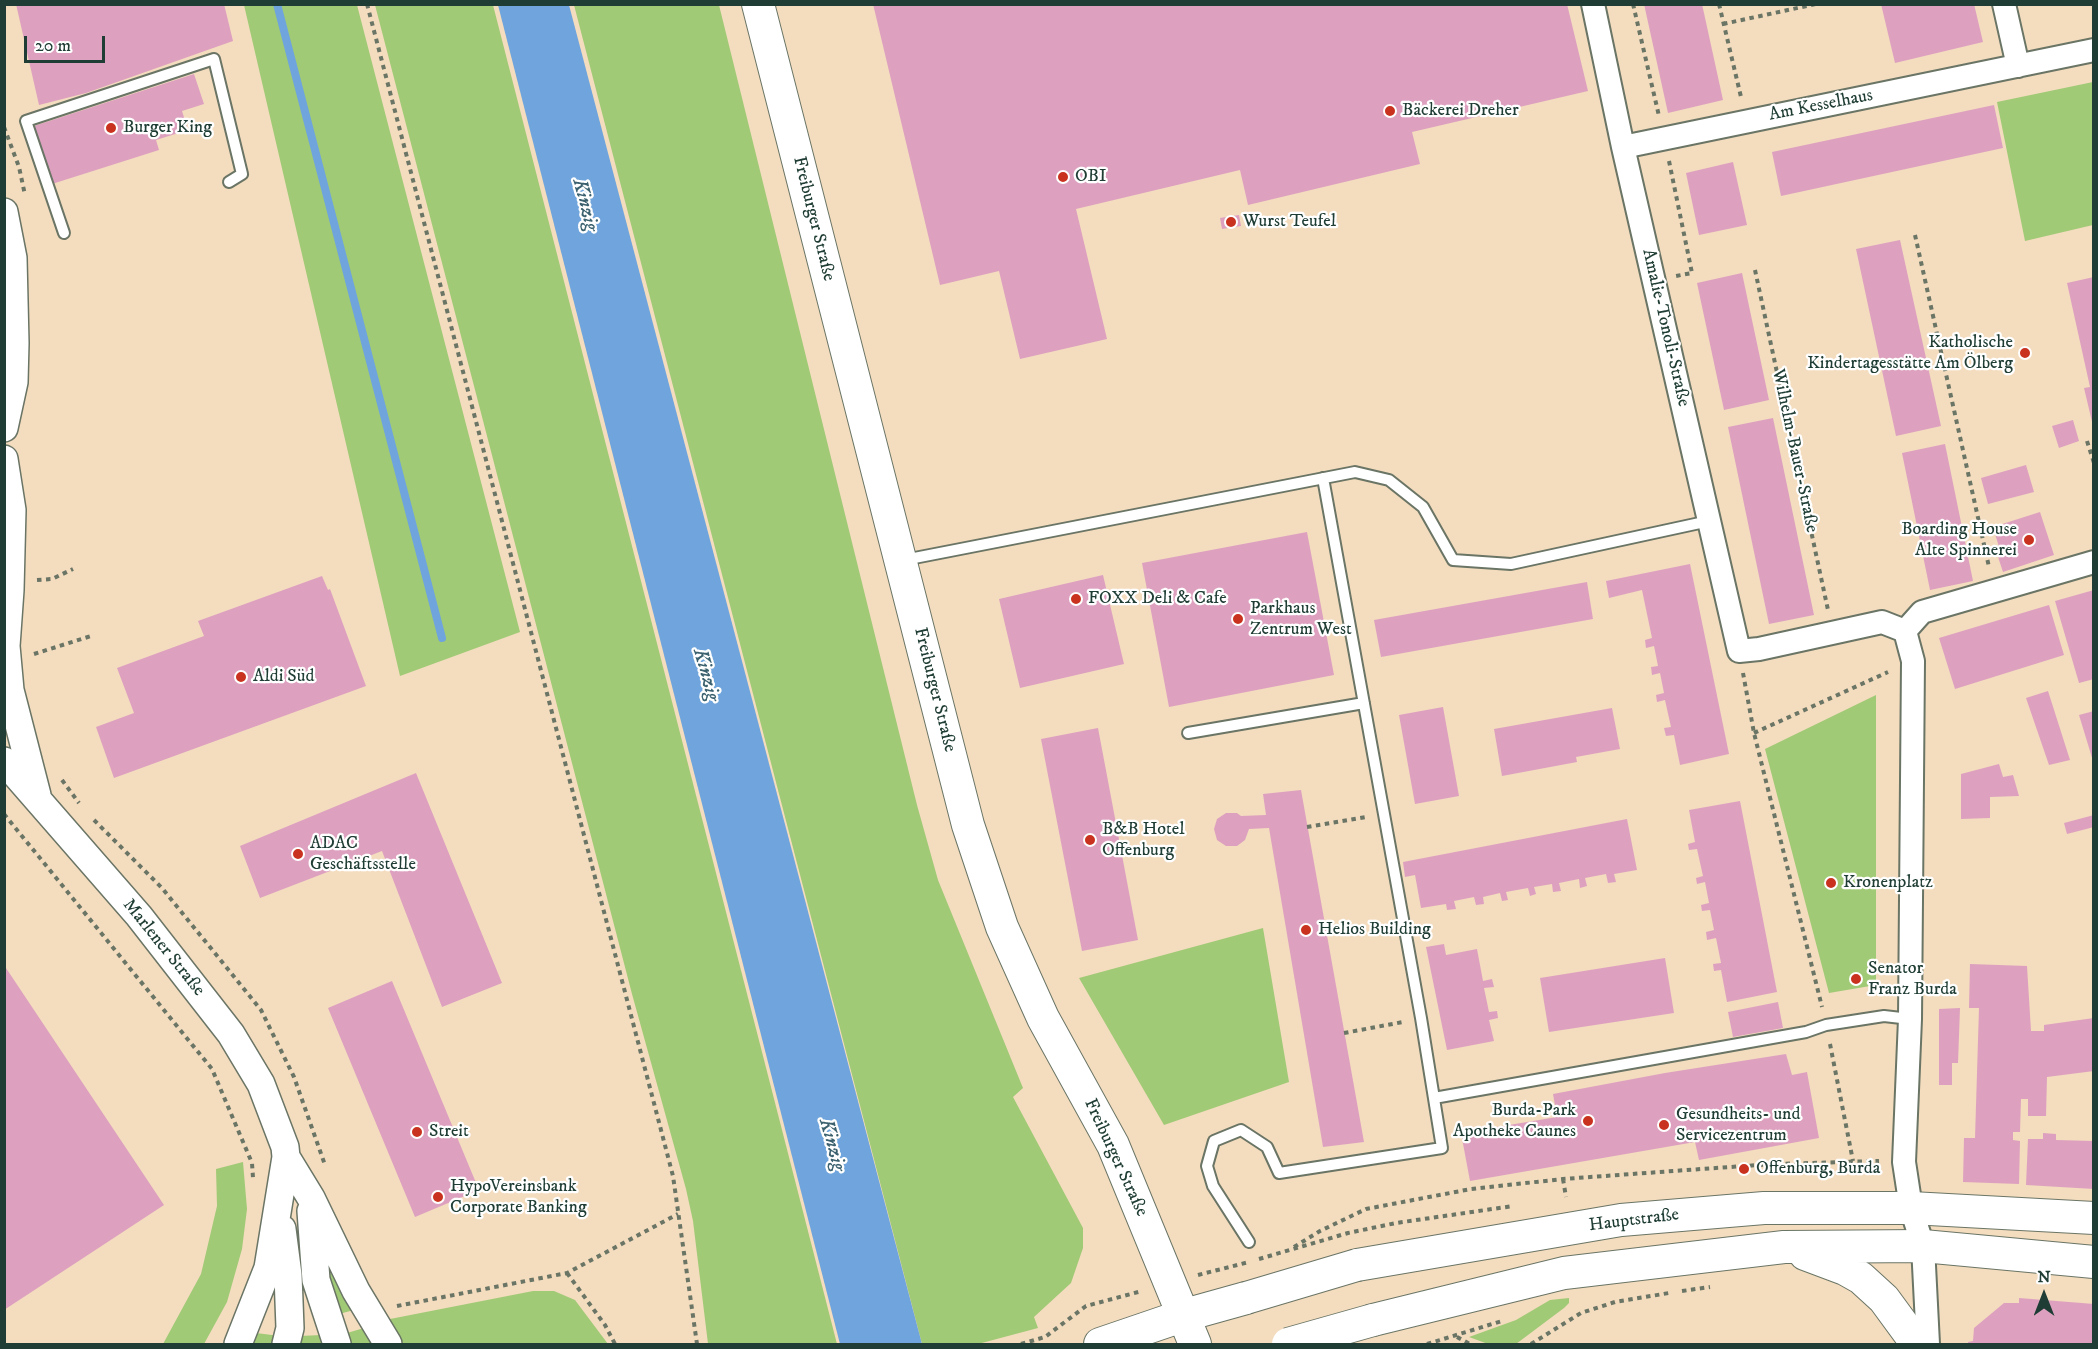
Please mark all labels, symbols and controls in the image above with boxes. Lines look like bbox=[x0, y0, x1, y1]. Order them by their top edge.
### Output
scale bar bbox=[27, 24, 108, 62]
text: 20 m bbox=[35, 35, 71, 57]
street label: Am Kesselhaus bbox=[1767, 85, 1875, 127]
place label: Bäckerei Dreher bbox=[1402, 100, 1519, 122]
marker: Bäckerei Dreher bbox=[1383, 104, 1397, 118]
place label: Burger King bbox=[123, 117, 212, 139]
marker: Burger King bbox=[104, 121, 118, 135]
street label: Freiburger Straße bbox=[787, 155, 839, 283]
place label: OBI bbox=[1075, 166, 1106, 188]
marker: OBI bbox=[1056, 170, 1070, 184]
water label: Kinzig bbox=[566, 176, 602, 234]
place label: Wurst Teufel bbox=[1243, 211, 1336, 233]
marker: Wurst Teufel bbox=[1224, 215, 1238, 229]
street label: Amalie-Tonoli-Straße bbox=[1636, 247, 1694, 409]
place label: Katholische Kindertagesstätte Am Ölberg bbox=[1807, 332, 2013, 374]
marker: Katholische Kindertagesstätte Am Ölberg bbox=[2018, 346, 2032, 360]
street label: Wilhelm-Bauer-Straße bbox=[1766, 367, 1822, 535]
place label: Boarding House Alte Spinnerei bbox=[1901, 519, 2017, 562]
marker: Boarding House Alte Spinnerei bbox=[2022, 533, 2036, 547]
place label: FOXX Deli & Cafe bbox=[1088, 588, 1227, 610]
marker: FOXX Deli & Cafe bbox=[1069, 592, 1083, 606]
place label: Parkhaus Zentrum West bbox=[1250, 598, 1352, 640]
marker: Parkhaus Zentrum West bbox=[1231, 612, 1245, 626]
street label: Freiburger Straße bbox=[908, 626, 960, 754]
water label: Kinzig bbox=[687, 646, 723, 704]
place label: Aldi Süd bbox=[253, 666, 314, 688]
marker: Aldi Süd bbox=[234, 670, 248, 684]
place label: B&B Hotel Offenburg bbox=[1102, 819, 1185, 862]
place label: ADAC Geschäftsstelle bbox=[310, 833, 416, 876]
marker: B&B Hotel Offenburg bbox=[1083, 833, 1097, 847]
marker: ADAC Geschäftsstelle bbox=[291, 847, 305, 861]
place label: Kronenplatz bbox=[1843, 872, 1933, 894]
marker: Kronenplatz bbox=[1824, 876, 1838, 890]
street label: Marlener Straße bbox=[117, 895, 209, 1001]
place label: Helios Building bbox=[1318, 919, 1431, 941]
marker: Helios Building bbox=[1299, 923, 1313, 937]
place label: Senator Franz Burda bbox=[1868, 958, 1957, 1000]
marker: Senator Franz Burda bbox=[1849, 972, 1863, 986]
street label: Freiburger Straße bbox=[1078, 1096, 1152, 1220]
place label: Burda-Park Apotheke Caunes bbox=[1453, 1100, 1576, 1142]
place label: Gesundheits- und Servicezentrum bbox=[1676, 1104, 1800, 1146]
marker: Burda-Park Apotheke Caunes bbox=[1581, 1114, 1595, 1128]
water label: Kinzig bbox=[813, 1116, 849, 1174]
marker: Gesundheits- und Servicezentrum bbox=[1657, 1118, 1671, 1132]
place label: Streit bbox=[429, 1121, 469, 1143]
marker: Streit bbox=[410, 1125, 424, 1139]
place label: Offenburg, Burda bbox=[1756, 1158, 1880, 1180]
marker: Offenburg, Burda bbox=[1737, 1162, 1751, 1176]
place label: HypoVereinsbank Corporate Banking bbox=[450, 1176, 587, 1218]
marker: HypoVereinsbank Corporate Banking bbox=[431, 1190, 445, 1204]
street label: Hauptstraße bbox=[1588, 1205, 1680, 1237]
north arrow bbox=[2014, 1265, 2074, 1325]
text: N bbox=[2037, 1267, 2051, 1287]

